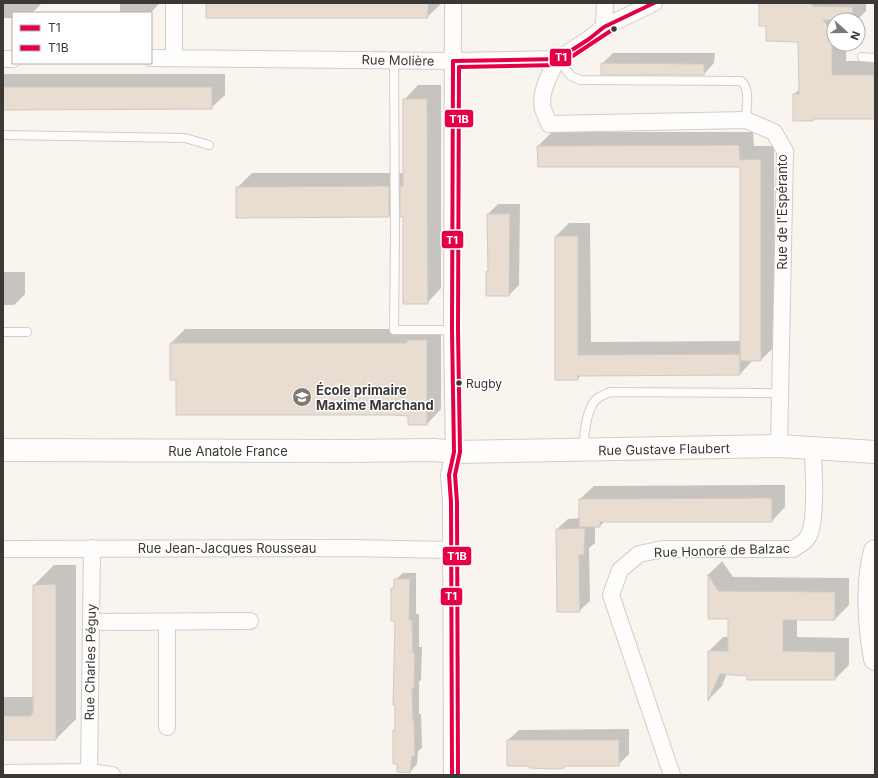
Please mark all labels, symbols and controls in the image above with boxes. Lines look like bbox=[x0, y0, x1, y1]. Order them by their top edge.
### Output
legend bbox=[12, 12, 152, 64]
north arrow bbox=[826, 12, 866, 52]
text: T1 bbox=[48, 20, 61, 35]
unlabelled marker bbox=[609, 24, 619, 34]
text: N bbox=[847, 29, 863, 42]
text: T1B bbox=[48, 40, 69, 55]
line badge: T1 bbox=[549, 48, 572, 67]
text: T1 bbox=[555, 50, 567, 64]
street label: Rue Molière bbox=[361, 51, 435, 69]
line badge: T1B bbox=[444, 109, 474, 128]
text: T1B bbox=[449, 112, 469, 126]
street label: Rue de l'Espéranto bbox=[774, 154, 790, 270]
line badge: T1 bbox=[441, 230, 464, 249]
text: T1 bbox=[446, 233, 458, 247]
place label: Rugby bbox=[466, 376, 502, 391]
marker: Rugby bbox=[454, 378, 464, 388]
place label: École primaire Maxime Marchand bbox=[316, 382, 434, 413]
school or university icon: École primaire Maxime Marchand bbox=[291, 386, 313, 408]
street label: Rue Gustave Flaubert bbox=[598, 440, 730, 458]
street label: Rue Anatole France bbox=[168, 443, 288, 459]
street label: Rue Jean-Jacques Rousseau bbox=[138, 540, 316, 556]
street label: Rue Honoré de Balzac bbox=[654, 540, 790, 560]
line badge: T1B bbox=[442, 546, 472, 566]
text: T1B bbox=[447, 549, 467, 563]
line badge: T1 bbox=[440, 587, 463, 606]
text: T1 bbox=[445, 589, 457, 603]
street label: Rue Charles Péguy bbox=[81, 603, 99, 721]

